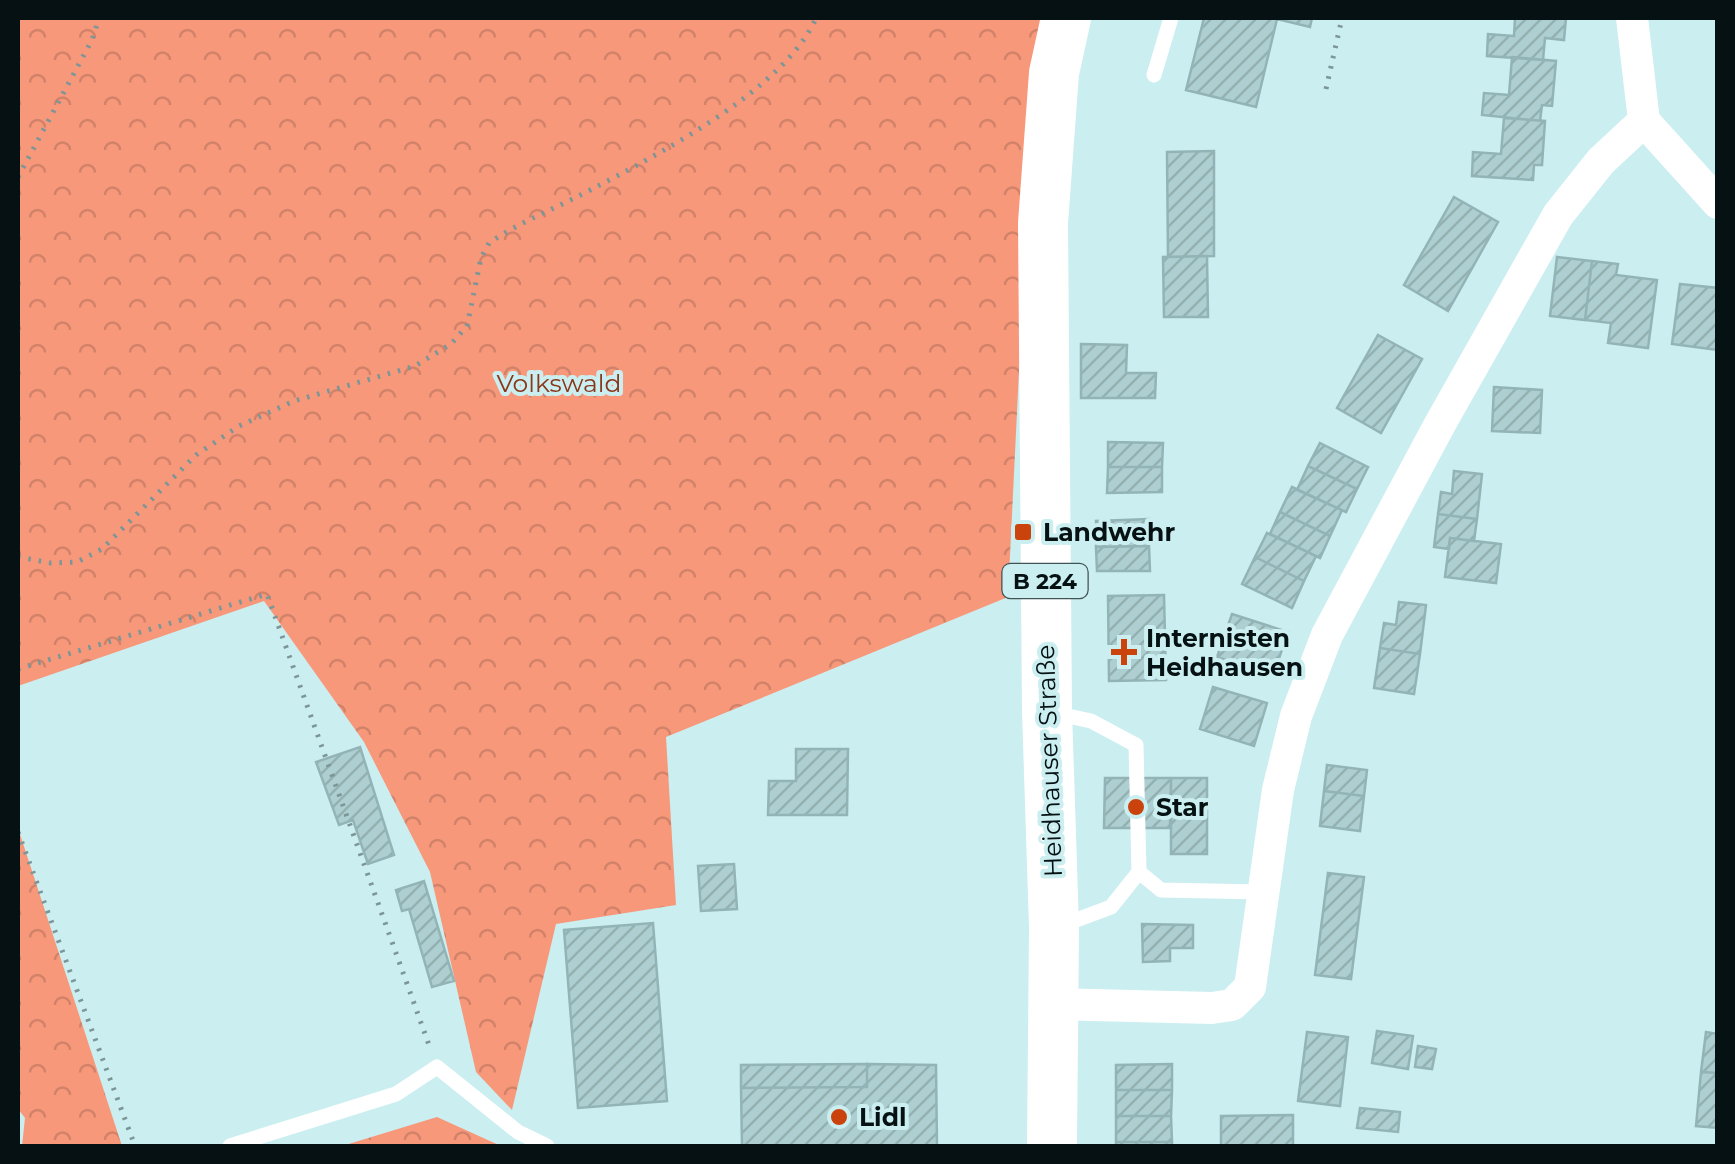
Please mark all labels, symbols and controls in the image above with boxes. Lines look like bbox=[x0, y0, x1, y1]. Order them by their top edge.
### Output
park label: Volkswald bbox=[497, 368, 621, 398]
place label: Landwehr bbox=[1043, 517, 1175, 547]
marker: Landwehr bbox=[1012, 521, 1034, 543]
road number: B 224 bbox=[1002, 564, 1088, 598]
place label: Internisten Heidhausen bbox=[1146, 623, 1303, 682]
marker: Internisten Heidhausen bbox=[1111, 639, 1137, 665]
street label: Heidhauser Straße bbox=[1030, 644, 1068, 878]
place label: Star bbox=[1156, 792, 1209, 822]
marker: Star bbox=[1125, 796, 1147, 818]
place label: Lidl bbox=[859, 1102, 906, 1132]
marker: Lidl bbox=[828, 1106, 850, 1128]

